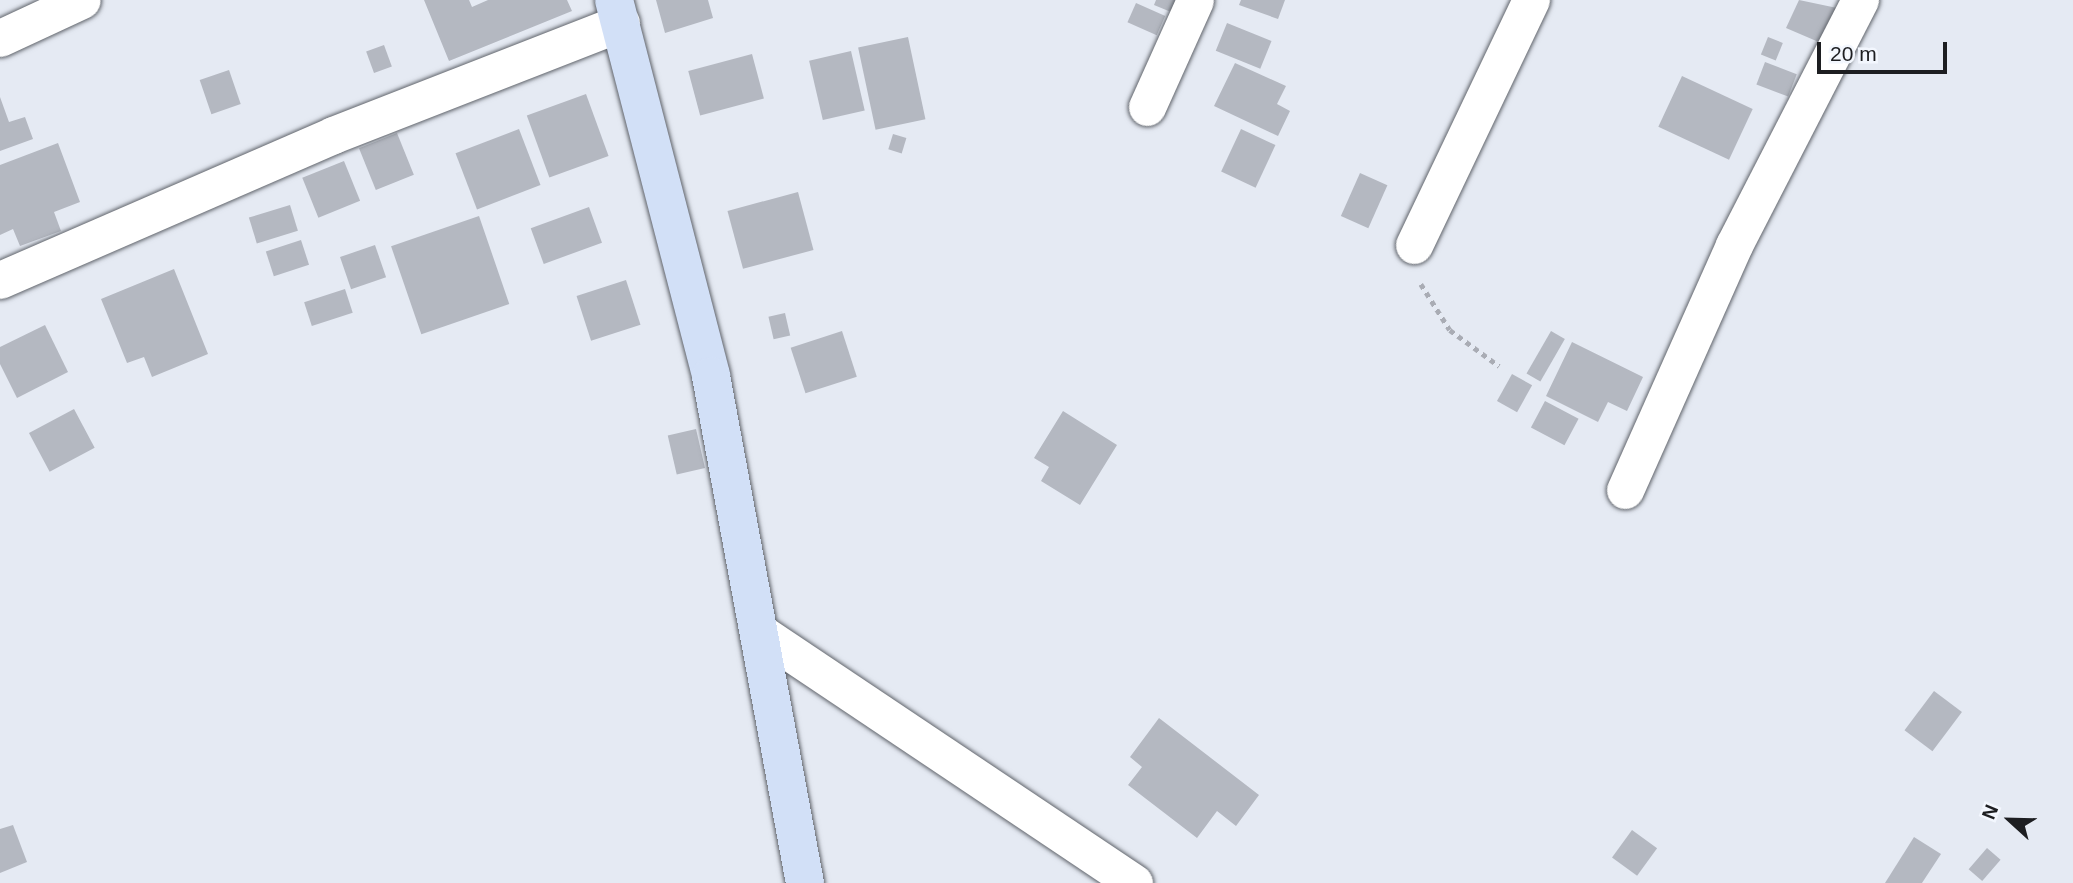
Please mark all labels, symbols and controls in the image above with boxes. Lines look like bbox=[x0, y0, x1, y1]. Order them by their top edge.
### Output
scale bar bbox=[1821, 28, 1951, 72]
text: 20 m bbox=[1830, 42, 1877, 65]
north arrow bbox=[1975, 785, 2045, 855]
text: N bbox=[1978, 802, 2002, 822]

